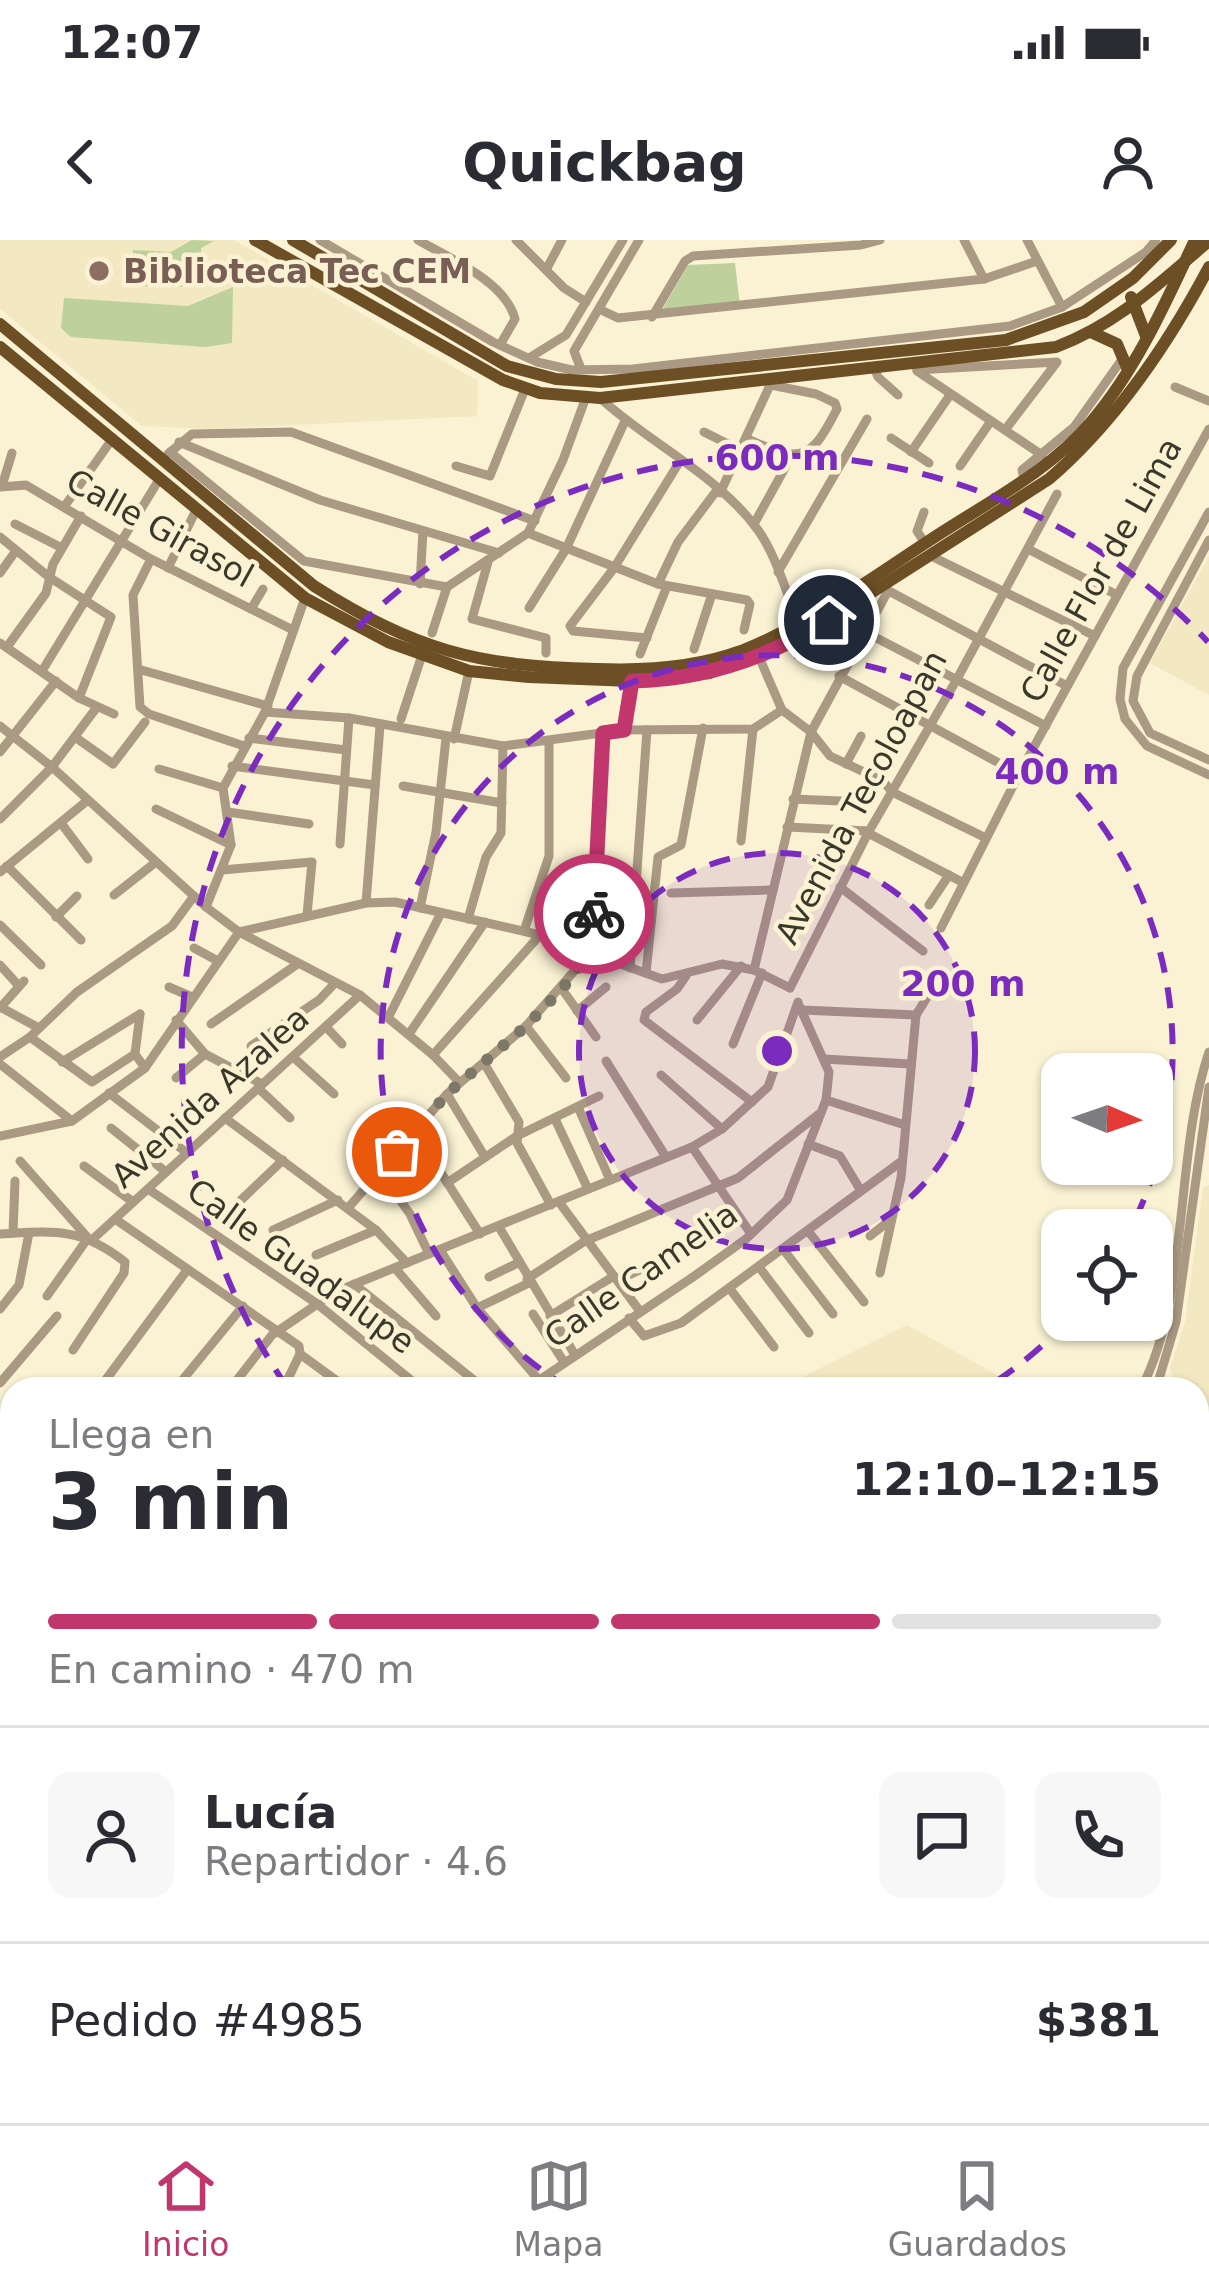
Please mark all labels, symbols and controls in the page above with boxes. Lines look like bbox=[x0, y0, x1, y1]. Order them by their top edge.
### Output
text: 12:07 bbox=[60, 16, 203, 69]
icon: back bbox=[48, 129, 114, 195]
icon: person bbox=[1095, 129, 1161, 195]
text: Quickbag bbox=[462, 131, 747, 194]
place label: Biblioteca Tec CEM bbox=[123, 252, 471, 291]
marker: Biblioteca Tec CEM bbox=[86, 258, 112, 284]
street label: Calle Flor de Lima bbox=[1012, 431, 1190, 709]
text: 600 m bbox=[714, 437, 840, 478]
street label: Calle Girasol bbox=[60, 461, 260, 595]
pin bbox=[778, 569, 880, 671]
icon: home bbox=[796, 587, 862, 653]
street label: Avenida Tecoloapan bbox=[767, 643, 955, 951]
text: 400 m bbox=[994, 751, 1120, 792]
courier bbox=[534, 854, 654, 974]
icon: bike bbox=[561, 881, 627, 947]
text: 200 m bbox=[900, 963, 1026, 1004]
street label: Avenida Azalea bbox=[103, 998, 317, 1196]
centre of rings bbox=[756, 1030, 798, 1072]
north arrow bbox=[1041, 1053, 1173, 1185]
map controls bbox=[1041, 1053, 1173, 1341]
pin bbox=[346, 1101, 448, 1203]
icon: bag bbox=[364, 1119, 430, 1185]
street label: Calle Guadalupe bbox=[180, 1170, 422, 1362]
street label: Calle Camelia bbox=[537, 1194, 745, 1356]
button: locate bbox=[1041, 1209, 1173, 1341]
text: Llega en bbox=[48, 1412, 214, 1457]
text: 12:10–12:15 bbox=[852, 1453, 1161, 1506]
text: 3 min bbox=[48, 1457, 293, 1547]
text: En camino · 470 m bbox=[48, 1647, 415, 1692]
button: person bbox=[48, 1772, 174, 1898]
button: chat bbox=[879, 1772, 1005, 1898]
button: phone bbox=[1035, 1772, 1161, 1898]
text: Lucía bbox=[204, 1786, 337, 1839]
text: Repartidor · 4.6 bbox=[204, 1839, 508, 1884]
text: Pedido #4985 bbox=[48, 1994, 365, 2047]
text: $381 bbox=[1036, 1994, 1161, 2047]
tab: Inicio bbox=[142, 2153, 229, 2264]
tab: Mapa bbox=[514, 2153, 603, 2264]
tab: Guardados bbox=[888, 2153, 1067, 2264]

